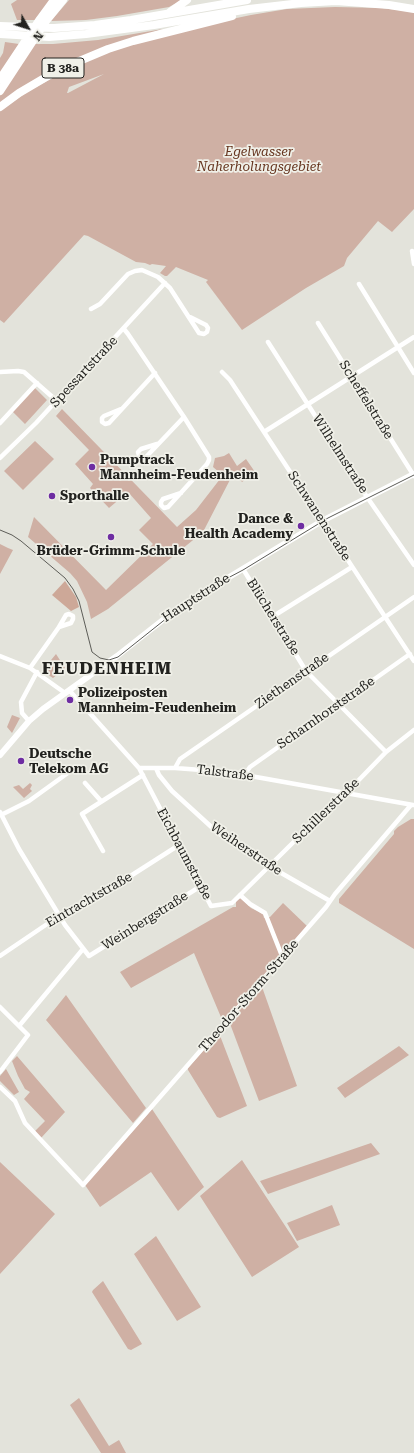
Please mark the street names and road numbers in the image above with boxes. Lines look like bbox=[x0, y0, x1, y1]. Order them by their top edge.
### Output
road number: B 38a bbox=[42, 58, 84, 78]
street label: Spessartstraße bbox=[47, 333, 121, 411]
street label: Scheffelstraße bbox=[336, 358, 396, 442]
street label: Wilhelmstraße bbox=[309, 412, 371, 496]
street label: Schwanenstraße bbox=[284, 468, 354, 564]
street label: Hauptstraße bbox=[159, 570, 233, 626]
street label: Blücherstraße bbox=[243, 576, 303, 658]
street label: Ziethenstraße bbox=[252, 650, 332, 712]
street label: Scharnhorststraße bbox=[274, 673, 378, 753]
street label: Talstraße bbox=[196, 762, 254, 784]
street label: Schillerstraße bbox=[289, 775, 363, 847]
street label: Eichbaumstraße bbox=[153, 805, 215, 903]
street label: Weiherstraße bbox=[207, 819, 285, 879]
street label: Eintrachtstraße bbox=[43, 869, 135, 931]
street label: Weinbergstraße bbox=[99, 888, 191, 954]
street label: Theodor-Storm-Straße bbox=[196, 937, 302, 1055]

